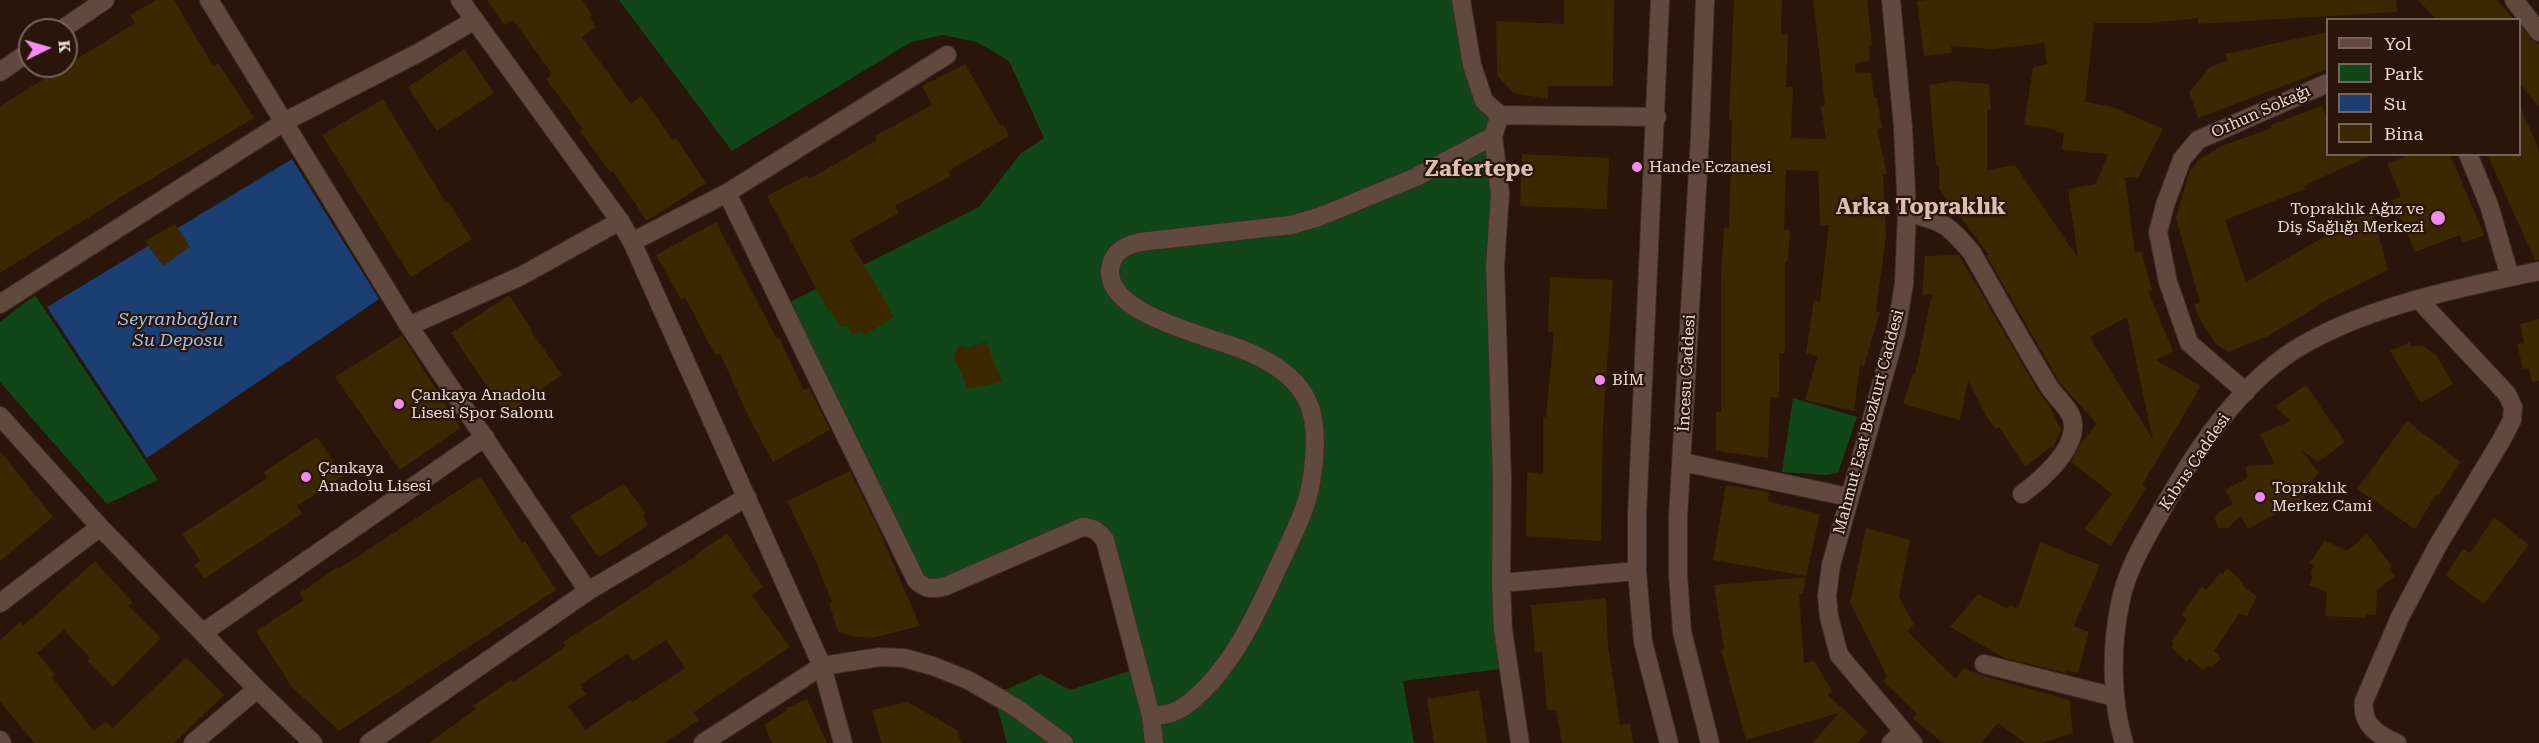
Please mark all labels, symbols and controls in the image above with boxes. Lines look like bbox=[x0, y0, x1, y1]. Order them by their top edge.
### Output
north arrow bbox=[18, 18, 78, 78]
legend bbox=[2326, 18, 2521, 156]
text: Yol bbox=[2384, 33, 2412, 54]
text: K bbox=[54, 39, 74, 54]
text: Park bbox=[2384, 63, 2424, 84]
street label: Orhun Sokağı bbox=[2209, 82, 2313, 142]
text: Su bbox=[2384, 93, 2406, 114]
text: Bina bbox=[2384, 123, 2423, 144]
district label: Zafertepe bbox=[1425, 157, 1533, 183]
place label: Hande Eczanesi bbox=[1649, 157, 1772, 177]
marker: Hande Eczanesi bbox=[1630, 160, 1644, 174]
district label: Arka Topraklık bbox=[1836, 195, 2006, 221]
place label: Topraklık Ağız ve Diş Sağlığı Merkezi bbox=[2277, 199, 2424, 237]
marker: Topraklık Ağız ve Diş Sağlığı Merkezi bbox=[2429, 209, 2447, 227]
street label: Mahmut Esat Bozkurt Caddesi bbox=[1830, 308, 1908, 536]
water label: Seyranbağları Su Deposu bbox=[118, 309, 238, 352]
street label: İncesu Caddesi bbox=[1674, 314, 1700, 432]
place label: BİM bbox=[1612, 370, 1644, 390]
marker: BİM bbox=[1593, 373, 1607, 387]
place label: Çankaya Anadolu Lisesi Spor Salonu bbox=[411, 385, 554, 423]
marker: Çankaya Anadolu Lisesi Spor Salonu bbox=[392, 397, 406, 411]
street label: Kıbrıs Caddesi bbox=[2156, 410, 2234, 514]
place label: Çankaya Anadolu Lisesi bbox=[318, 458, 431, 496]
marker: Çankaya Anadolu Lisesi bbox=[299, 470, 313, 484]
place label: Topraklık Merkez Cami bbox=[2272, 478, 2372, 516]
marker: Topraklık Merkez Cami bbox=[2253, 490, 2267, 504]

